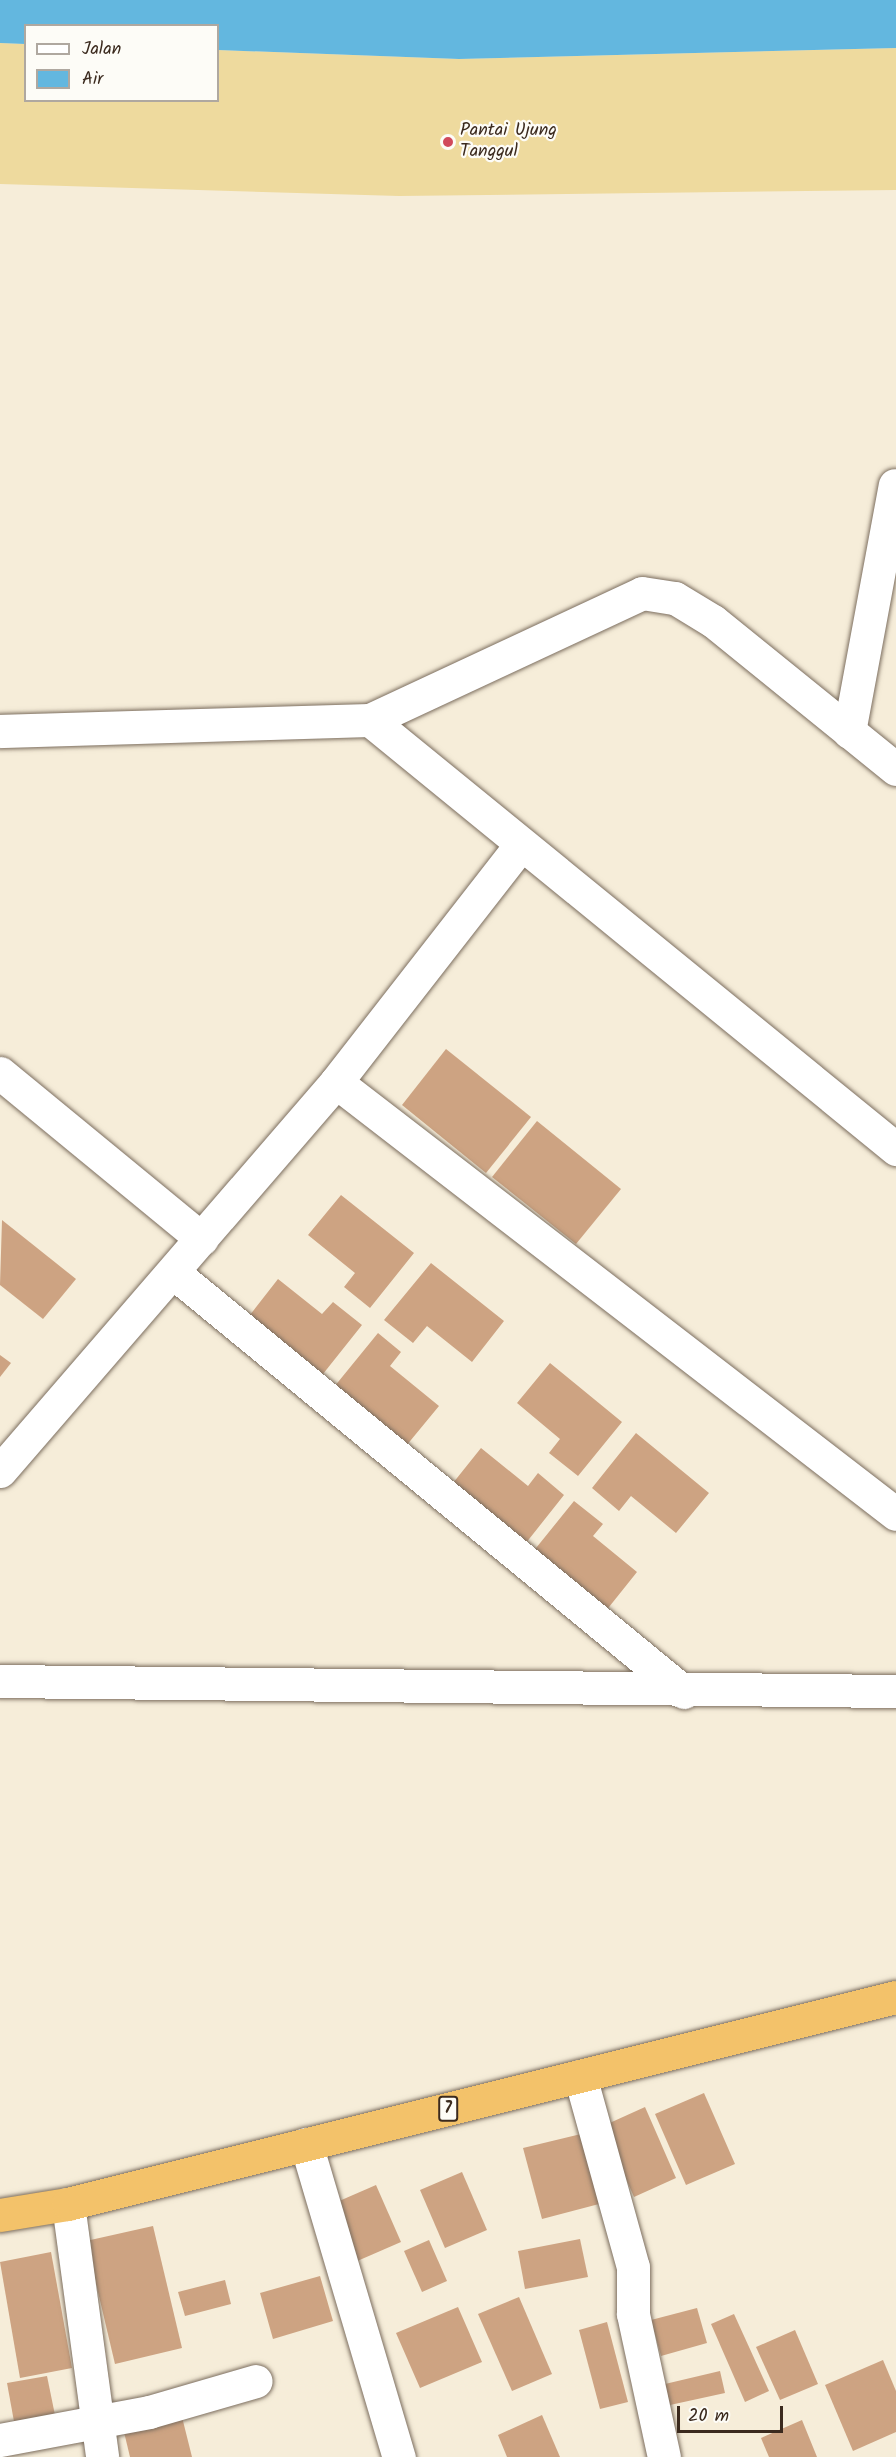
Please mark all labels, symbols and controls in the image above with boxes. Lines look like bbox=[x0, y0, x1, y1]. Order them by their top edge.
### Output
legend bbox=[24, 24, 219, 102]
text: Jalan bbox=[82, 35, 121, 64]
text: Air bbox=[82, 65, 103, 94]
place label: Pantai Ujung Tanggul bbox=[460, 121, 557, 164]
marker: Pantai Ujung Tanggul bbox=[441, 135, 455, 149]
road number: 7 bbox=[438, 2096, 458, 2122]
scale bar bbox=[680, 2394, 786, 2432]
text: 20 m bbox=[688, 2402, 729, 2431]

